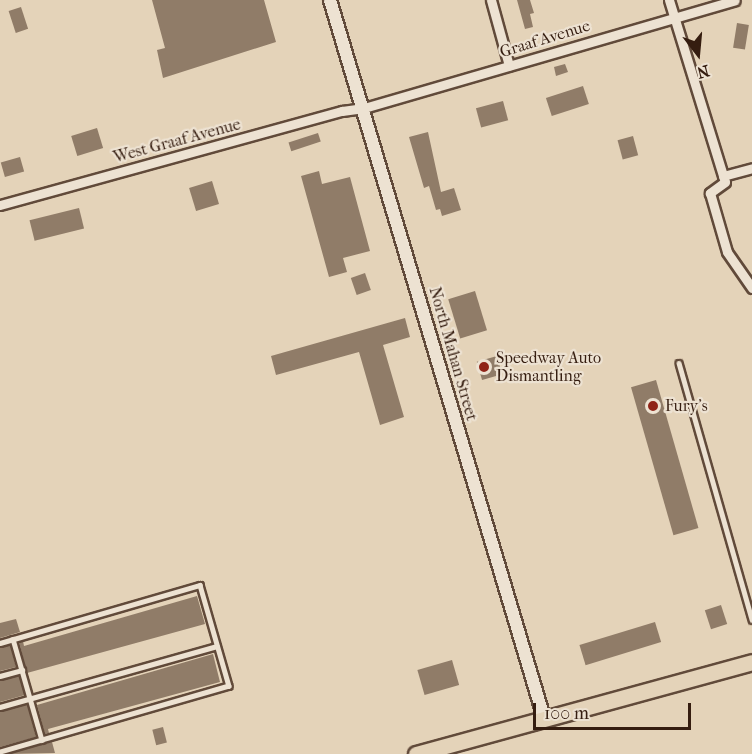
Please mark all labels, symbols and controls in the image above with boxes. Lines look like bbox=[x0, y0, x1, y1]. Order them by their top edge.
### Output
street label: Graaf Avenue bbox=[498, 16, 592, 62]
north arrow bbox=[668, 24, 728, 84]
text: N bbox=[695, 61, 712, 83]
street label: West Graaf Avenue bbox=[111, 115, 243, 167]
street label: North Mahan Street bbox=[425, 285, 481, 423]
place label: Speedway Auto Dismantling bbox=[496, 348, 601, 386]
marker: Speedway Auto Dismantling bbox=[477, 360, 491, 374]
place label: Fury's bbox=[665, 396, 708, 416]
marker: Fury's bbox=[646, 399, 660, 413]
scale bar bbox=[536, 691, 694, 729]
text: 100 m bbox=[544, 703, 589, 724]

